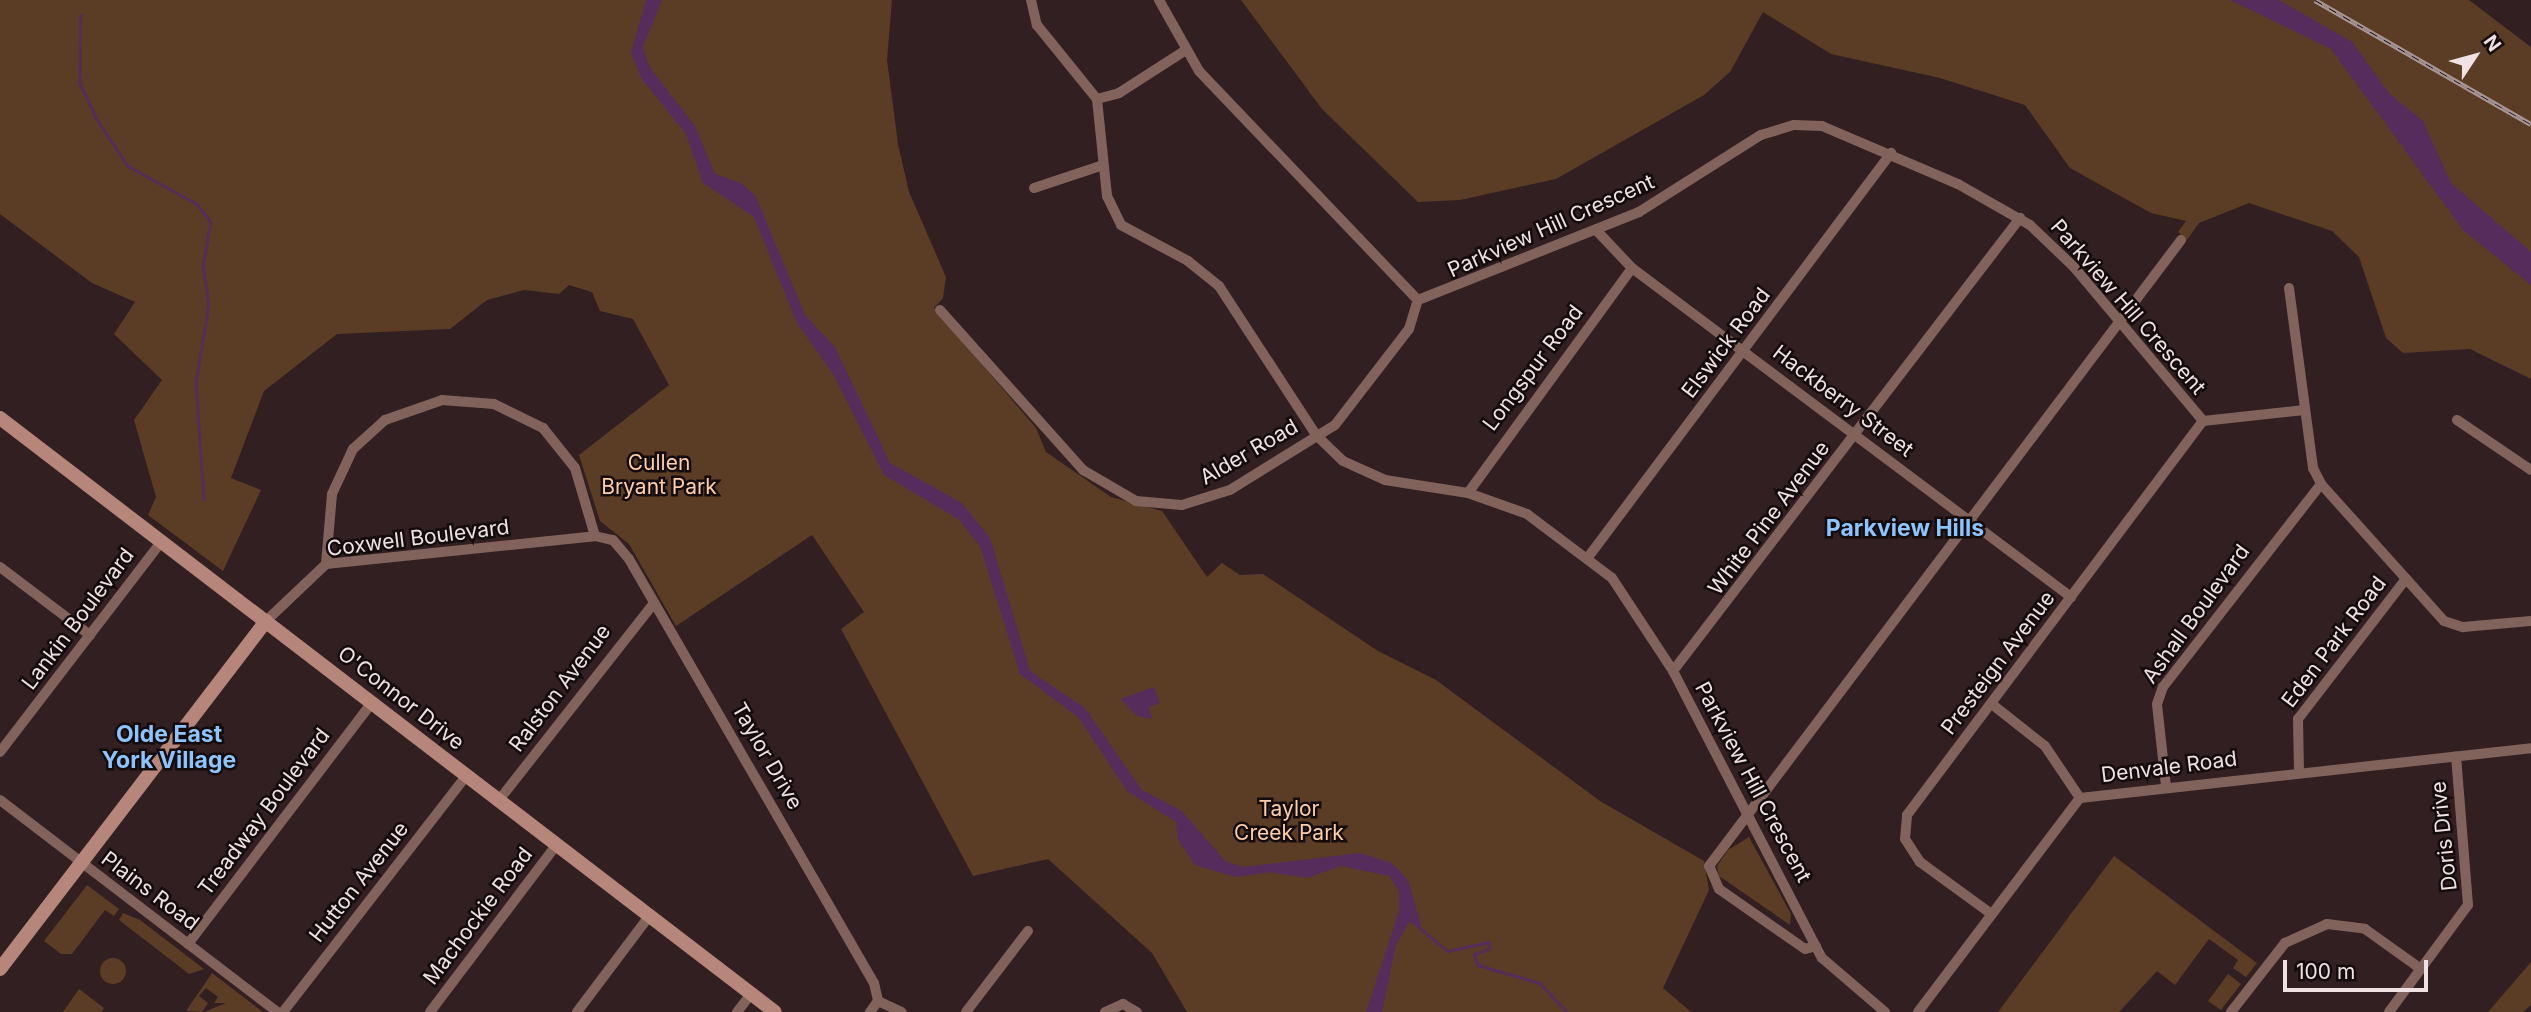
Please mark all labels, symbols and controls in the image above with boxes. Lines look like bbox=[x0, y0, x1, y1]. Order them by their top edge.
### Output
north arrow bbox=[2440, 21, 2510, 91]
text: N bbox=[2479, 31, 2506, 56]
street label: Parkview Hill Crescent bbox=[1444, 169, 1658, 283]
street label: Parkview Hill Crescent bbox=[2045, 214, 2211, 400]
street label: Elswick Road bbox=[1676, 283, 1776, 403]
street label: Longspur Road bbox=[1478, 300, 1588, 436]
street label: Hackberry Street bbox=[1768, 340, 1918, 462]
street label: Alder Road bbox=[1195, 414, 1303, 490]
street label: White Pine Avenue bbox=[1703, 436, 1835, 600]
park label: Cullen Bryant Park bbox=[601, 450, 717, 500]
street label: Coxwell Boulevard bbox=[325, 514, 511, 562]
district label: Parkview Hills bbox=[1826, 514, 1984, 542]
street label: Ashall Boulevard bbox=[2137, 540, 2255, 688]
street label: Lankin Boulevard bbox=[17, 543, 139, 695]
street label: Eden Park Road bbox=[2277, 572, 2391, 712]
street label: Presteign Avenue bbox=[1936, 586, 2060, 740]
street label: Ralston Avenue bbox=[504, 619, 616, 757]
street label: O'Connor Drive bbox=[333, 641, 469, 755]
street label: Parkview Hill Crescent bbox=[1689, 677, 1817, 887]
street label: Taylor Drive bbox=[726, 698, 808, 814]
district label: Olde East York Village bbox=[102, 720, 236, 774]
street label: Treadway Boulevard bbox=[193, 723, 335, 901]
street label: Denvale Road bbox=[2100, 746, 2238, 788]
street label: Doris Drive bbox=[2426, 780, 2462, 892]
park label: Taylor Creek Park bbox=[1234, 796, 1344, 846]
street label: Hutton Avenue bbox=[304, 817, 414, 947]
street label: Machockie Road bbox=[418, 842, 538, 990]
street label: Plains Road bbox=[96, 846, 204, 936]
scale bar bbox=[2286, 946, 2431, 990]
text: 100 m bbox=[2296, 959, 2355, 984]

